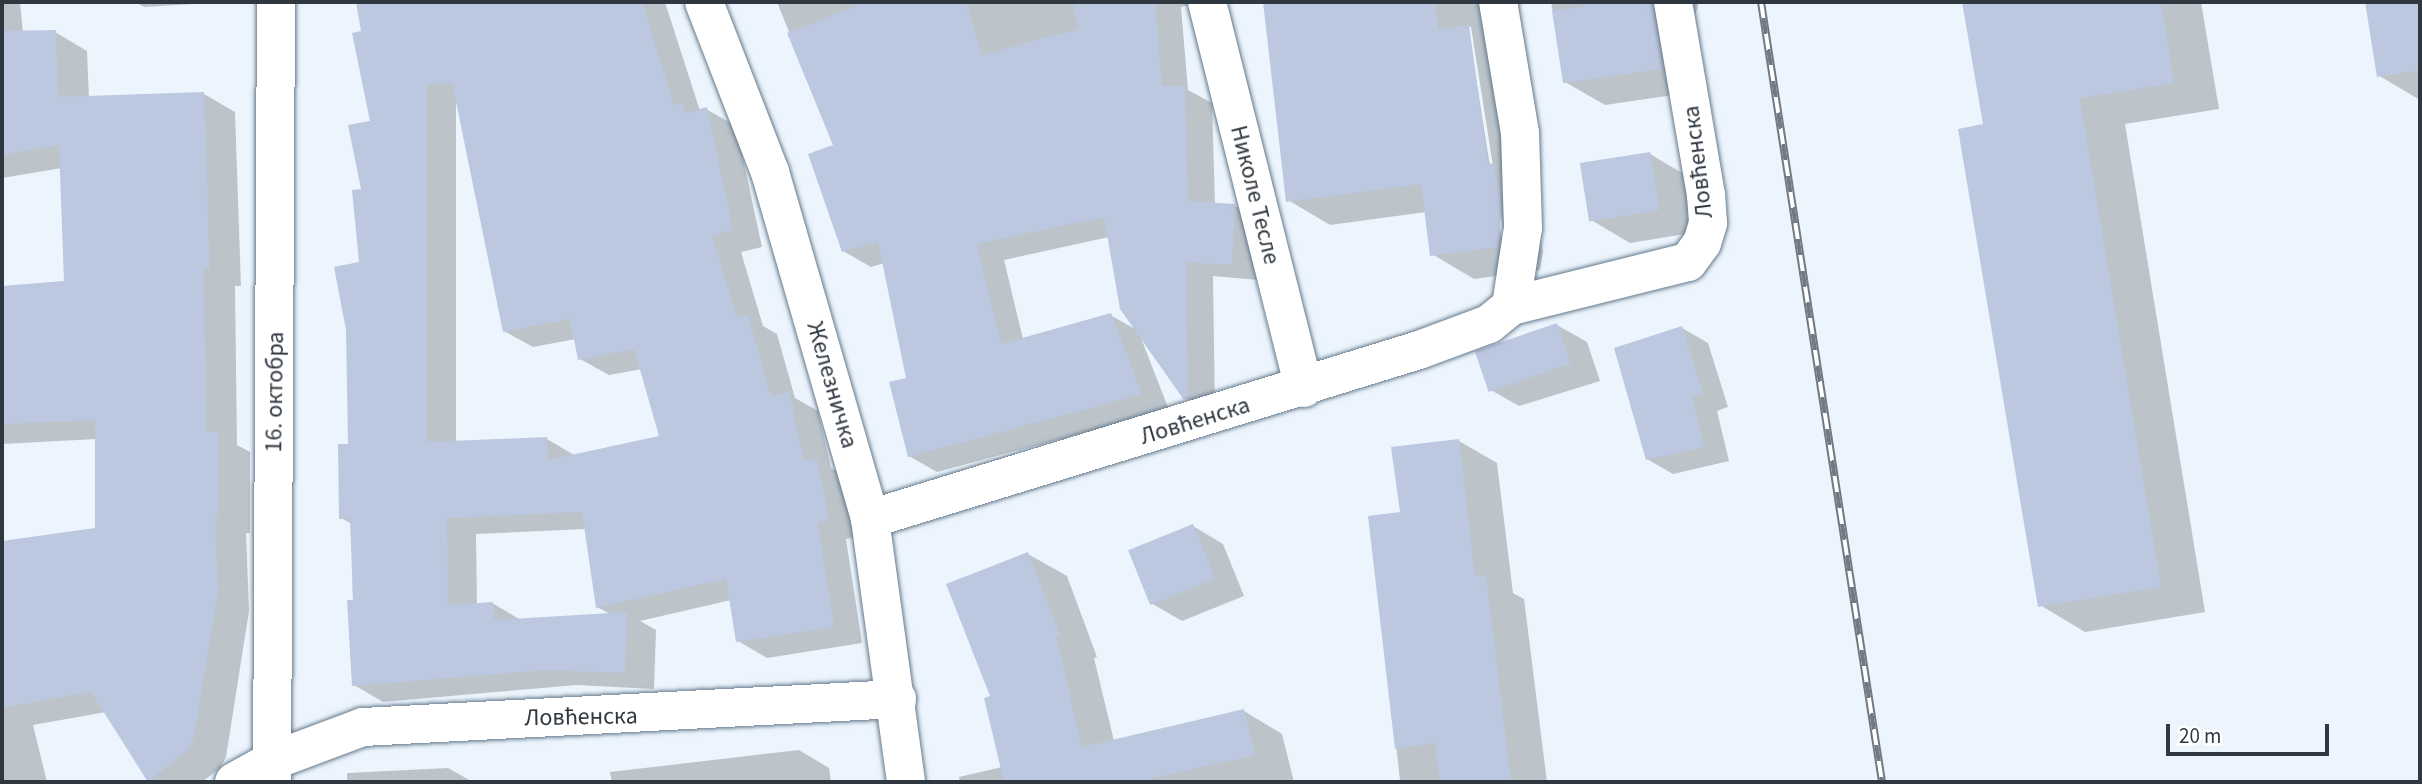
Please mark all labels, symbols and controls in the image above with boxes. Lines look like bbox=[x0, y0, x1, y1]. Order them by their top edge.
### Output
street label: Ловћенска bbox=[1677, 104, 1719, 220]
street label: Николе Тесле bbox=[1224, 123, 1286, 267]
street label: Железничка bbox=[800, 318, 864, 452]
street label: 16. октобра bbox=[260, 331, 290, 453]
street label: Ловћенска bbox=[1137, 391, 1253, 451]
street label: Ловћенска bbox=[524, 702, 638, 732]
scale bar bbox=[2170, 710, 2333, 754]
text: 20 m bbox=[2179, 721, 2221, 751]

